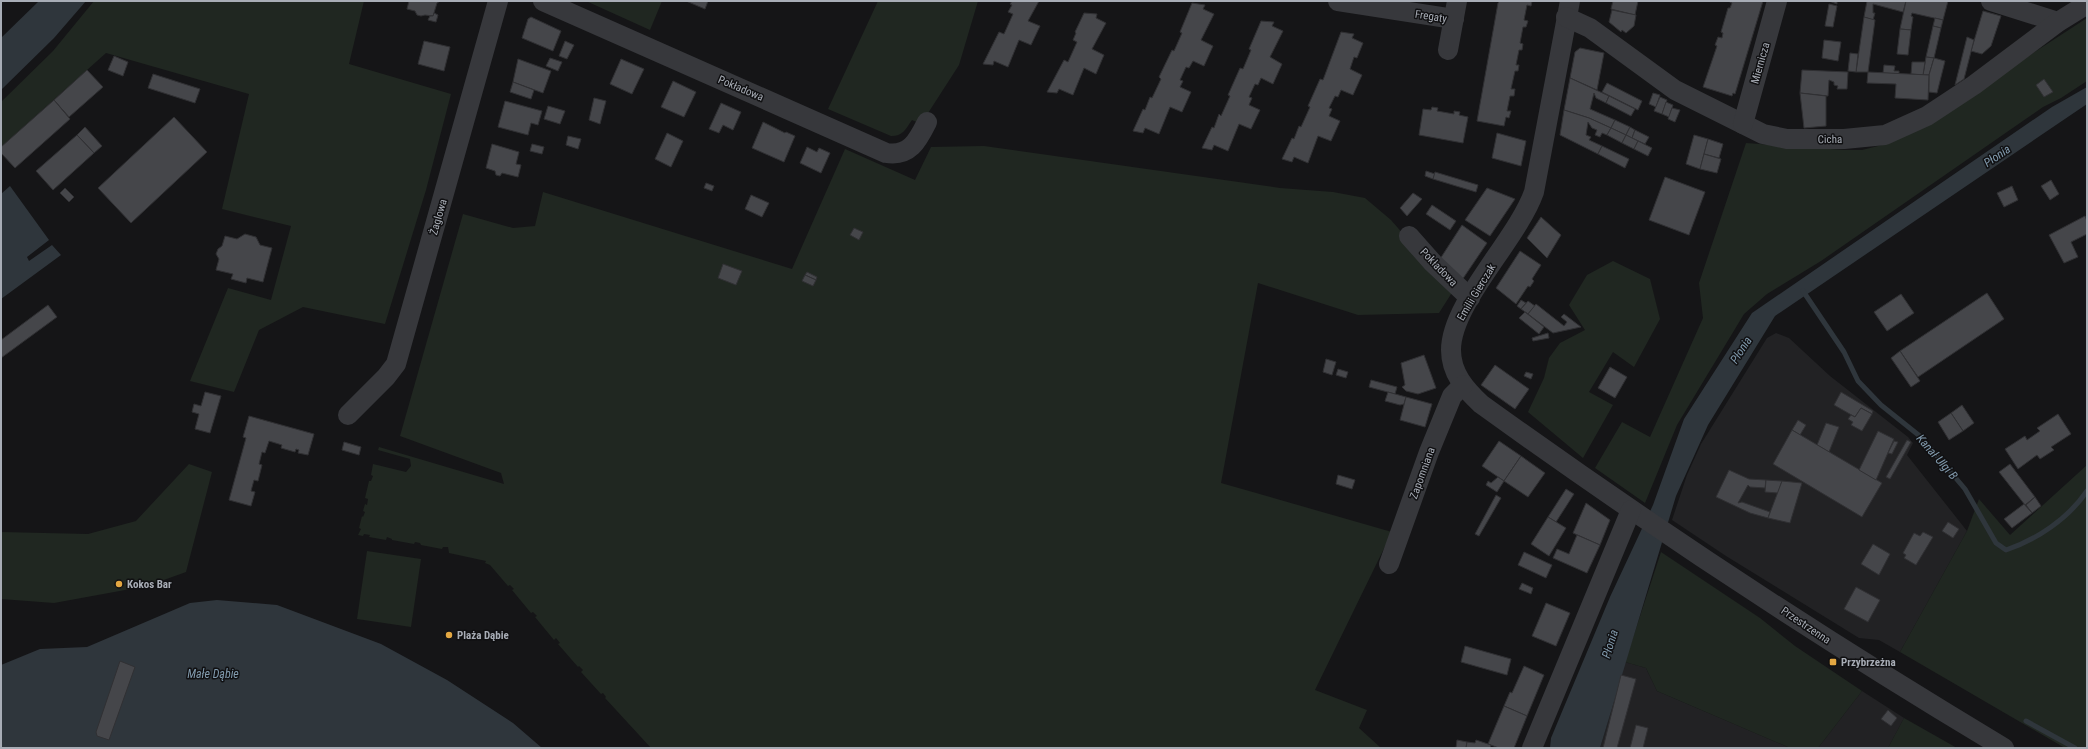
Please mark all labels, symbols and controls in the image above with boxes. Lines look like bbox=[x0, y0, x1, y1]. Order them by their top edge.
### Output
street label: Fregaty bbox=[1414, 8, 1448, 25]
street label: Miernicza bbox=[1748, 41, 1773, 85]
street label: Pokładowa bbox=[716, 73, 765, 104]
street label: Cicha bbox=[1818, 133, 1842, 146]
water label: Płonia bbox=[1981, 142, 2013, 170]
street label: Żaglowa bbox=[427, 198, 450, 237]
street label: Pokładowa bbox=[1417, 246, 1460, 289]
street label: Emilii Gierczak bbox=[1454, 261, 1498, 323]
water label: Płonia bbox=[1727, 334, 1755, 366]
water label: Kanał Ulgi B bbox=[1914, 431, 1961, 483]
street label: Zapomniana bbox=[1407, 446, 1438, 501]
place label: Kokos Bar bbox=[127, 578, 172, 591]
marker: Kokos Bar bbox=[114, 579, 124, 589]
street label: Przestrzenna bbox=[1779, 604, 1833, 647]
water label: Płonia bbox=[1599, 628, 1621, 660]
place label: Plaża Dąbie bbox=[457, 629, 509, 642]
marker: Plaża Dąbie bbox=[444, 630, 454, 640]
place label: Przybrzeżna bbox=[1841, 656, 1896, 669]
marker: Przybrzeżna bbox=[1828, 657, 1838, 667]
water label: Małe Dąbie bbox=[187, 667, 239, 681]

